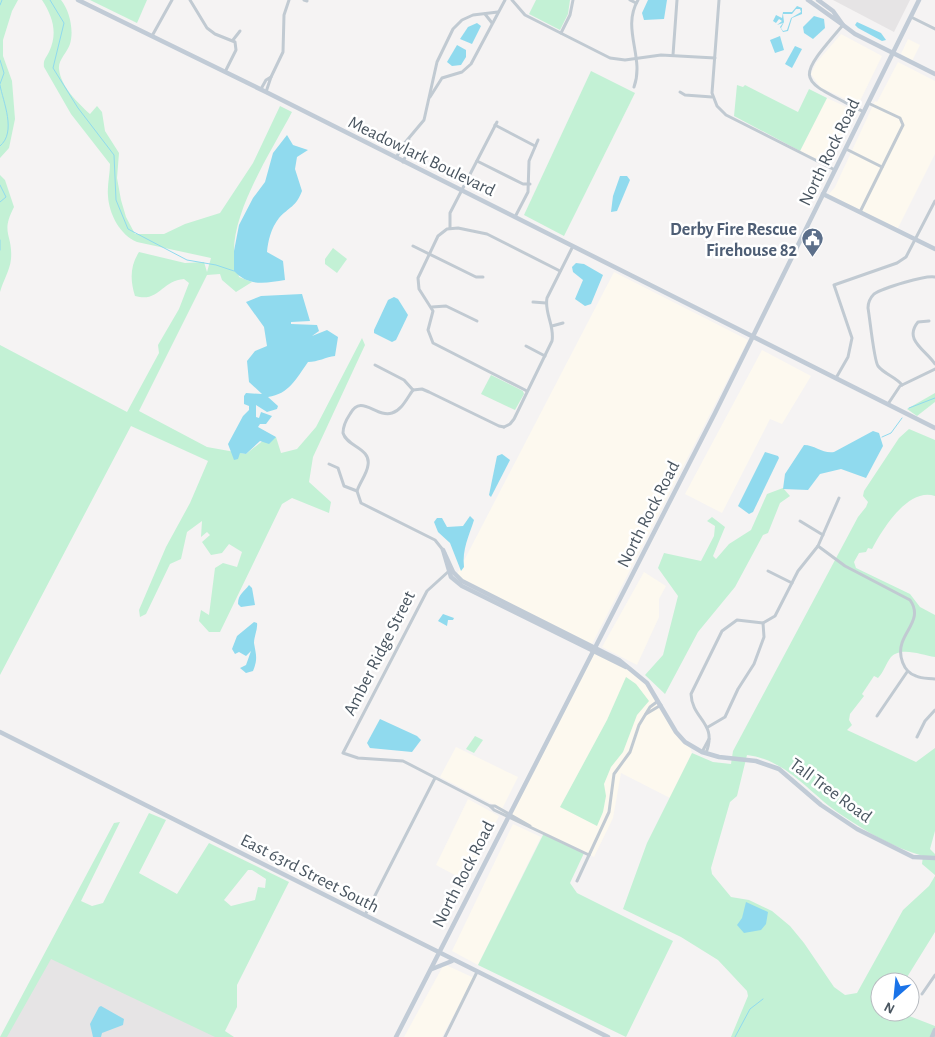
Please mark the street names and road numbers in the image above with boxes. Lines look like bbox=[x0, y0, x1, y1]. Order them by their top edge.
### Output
street label: North Rock Road bbox=[796, 96, 864, 209]
street label: Meadowlark Boulevard bbox=[345, 114, 498, 200]
street label: North Rock Road bbox=[614, 458, 683, 570]
street label: Amber Ridge Street bbox=[341, 588, 419, 719]
street label: Tall Tree Road bbox=[786, 755, 875, 826]
street label: North Rock Road bbox=[429, 818, 498, 930]
street label: East 63rd Street South bbox=[237, 831, 382, 917]

